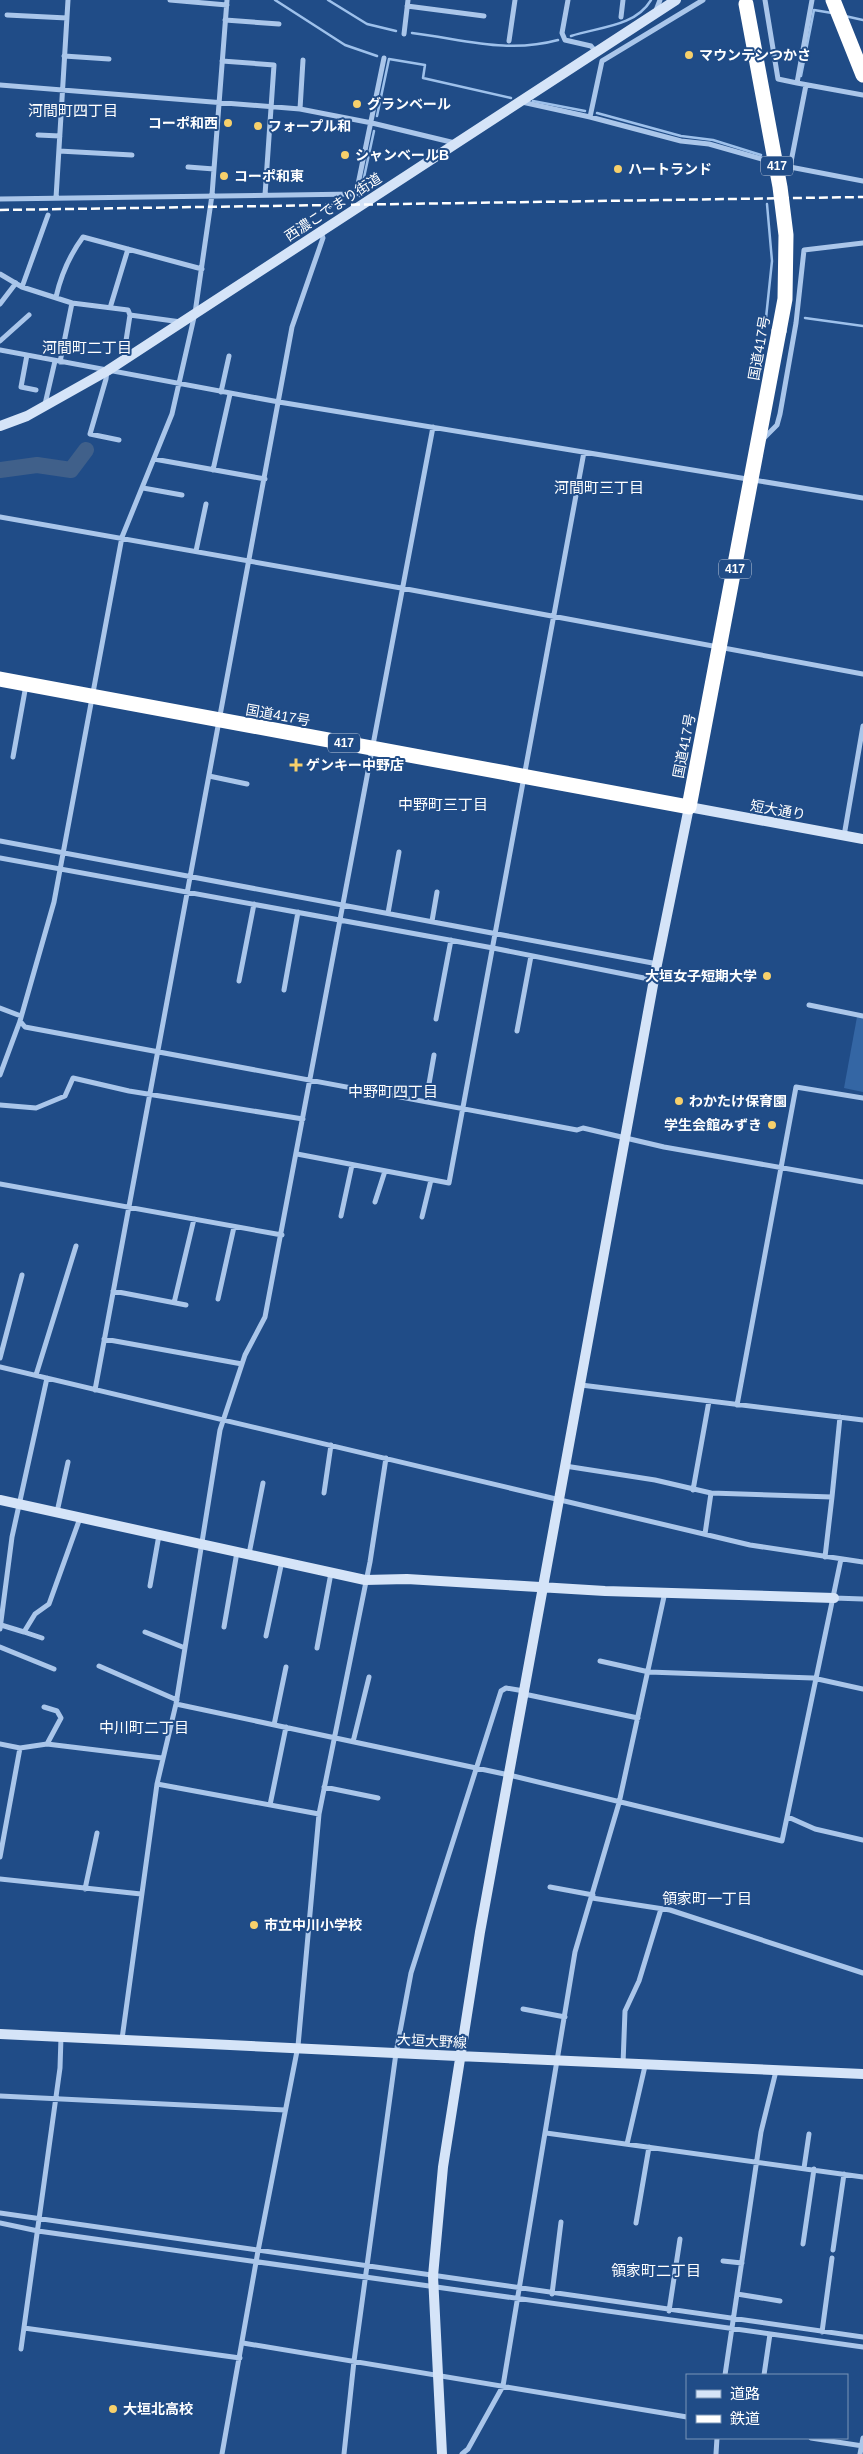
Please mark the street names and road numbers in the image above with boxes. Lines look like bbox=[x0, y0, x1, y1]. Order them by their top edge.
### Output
road number: 417 bbox=[761, 157, 793, 176]
street label: 西濃こでまり街道 bbox=[282, 170, 384, 244]
street label: 国道417号 bbox=[745, 314, 773, 382]
road number: 417 bbox=[719, 560, 751, 578]
street label: 国道417号 bbox=[244, 701, 312, 729]
street label: 国道417号 bbox=[670, 712, 698, 780]
road number: 417 bbox=[328, 734, 360, 752]
street label: 短大通り bbox=[749, 797, 807, 823]
street label: 大垣大野線 bbox=[397, 2031, 467, 2051]

